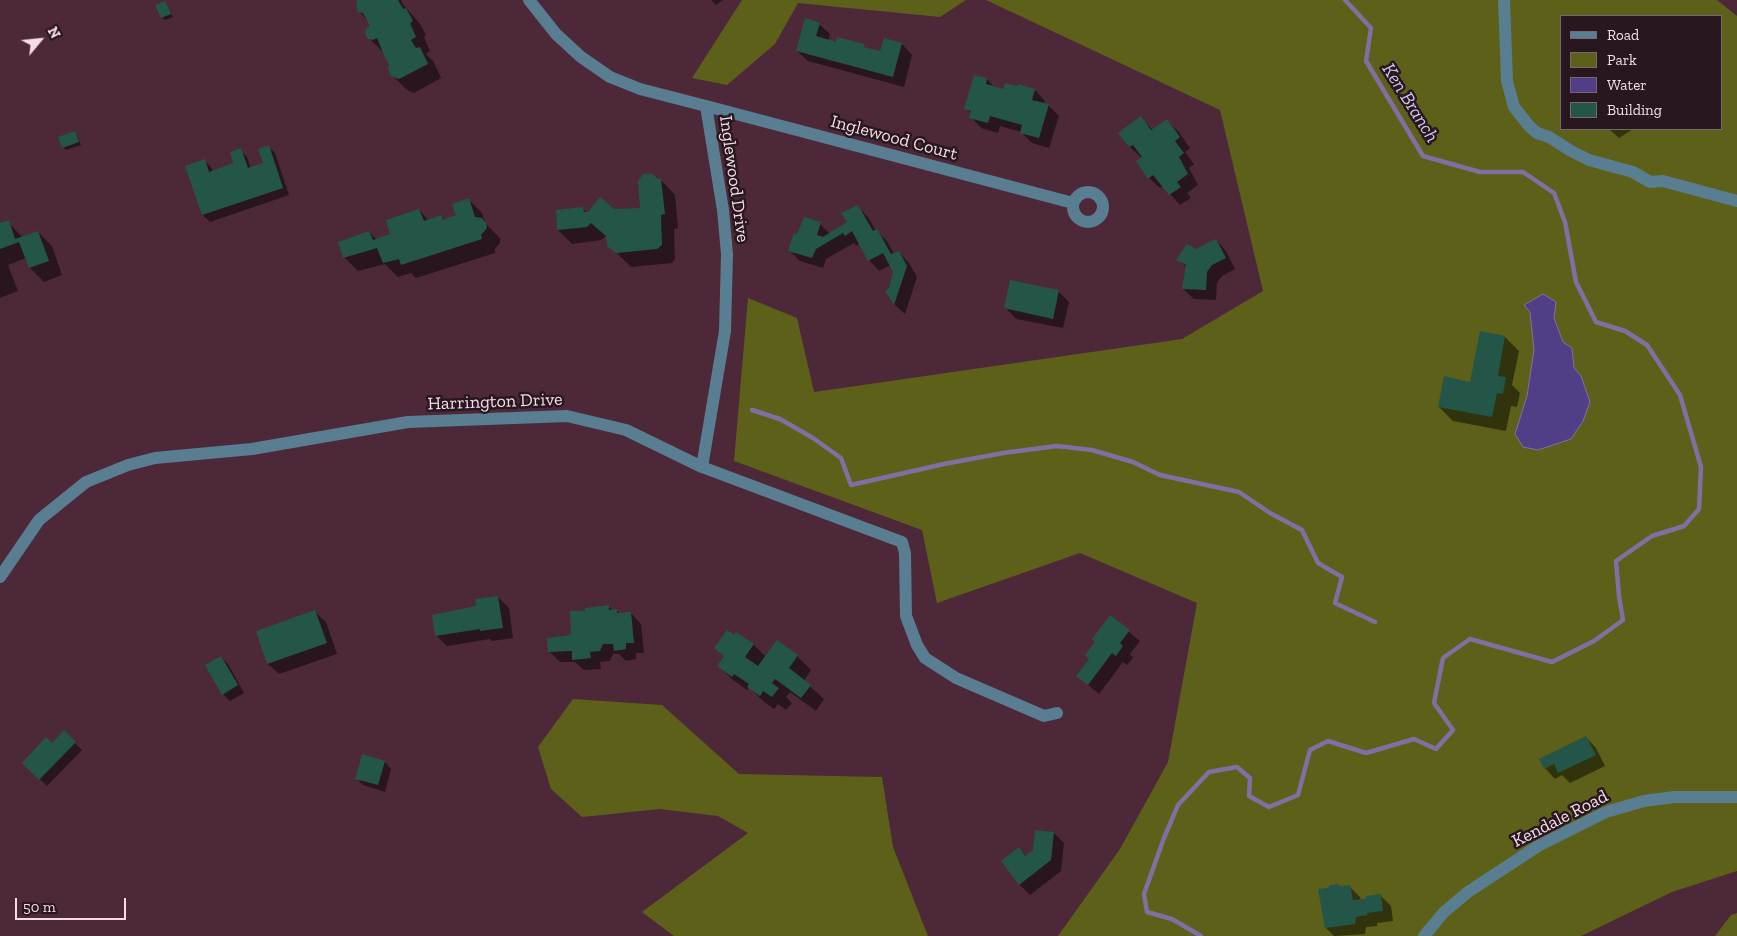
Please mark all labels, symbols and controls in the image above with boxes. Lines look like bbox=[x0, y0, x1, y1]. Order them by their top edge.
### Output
north arrow bbox=[15, 15, 65, 65]
legend bbox=[1560, 15, 1722, 130]
text: N bbox=[44, 24, 64, 41]
text: Road bbox=[1607, 26, 1639, 44]
text: Park bbox=[1607, 51, 1637, 69]
water label: Ken Branch bbox=[1377, 59, 1443, 147]
text: Water bbox=[1607, 76, 1647, 94]
text: Building bbox=[1607, 101, 1662, 119]
street label: Inglewood Court bbox=[828, 111, 960, 165]
street label: Inglewood Drive bbox=[714, 114, 754, 244]
street label: Harrington Drive bbox=[427, 389, 563, 415]
street label: Kendale Road bbox=[1509, 786, 1611, 852]
scale bar bbox=[18, 888, 129, 920]
text: 50 m bbox=[23, 898, 56, 916]

